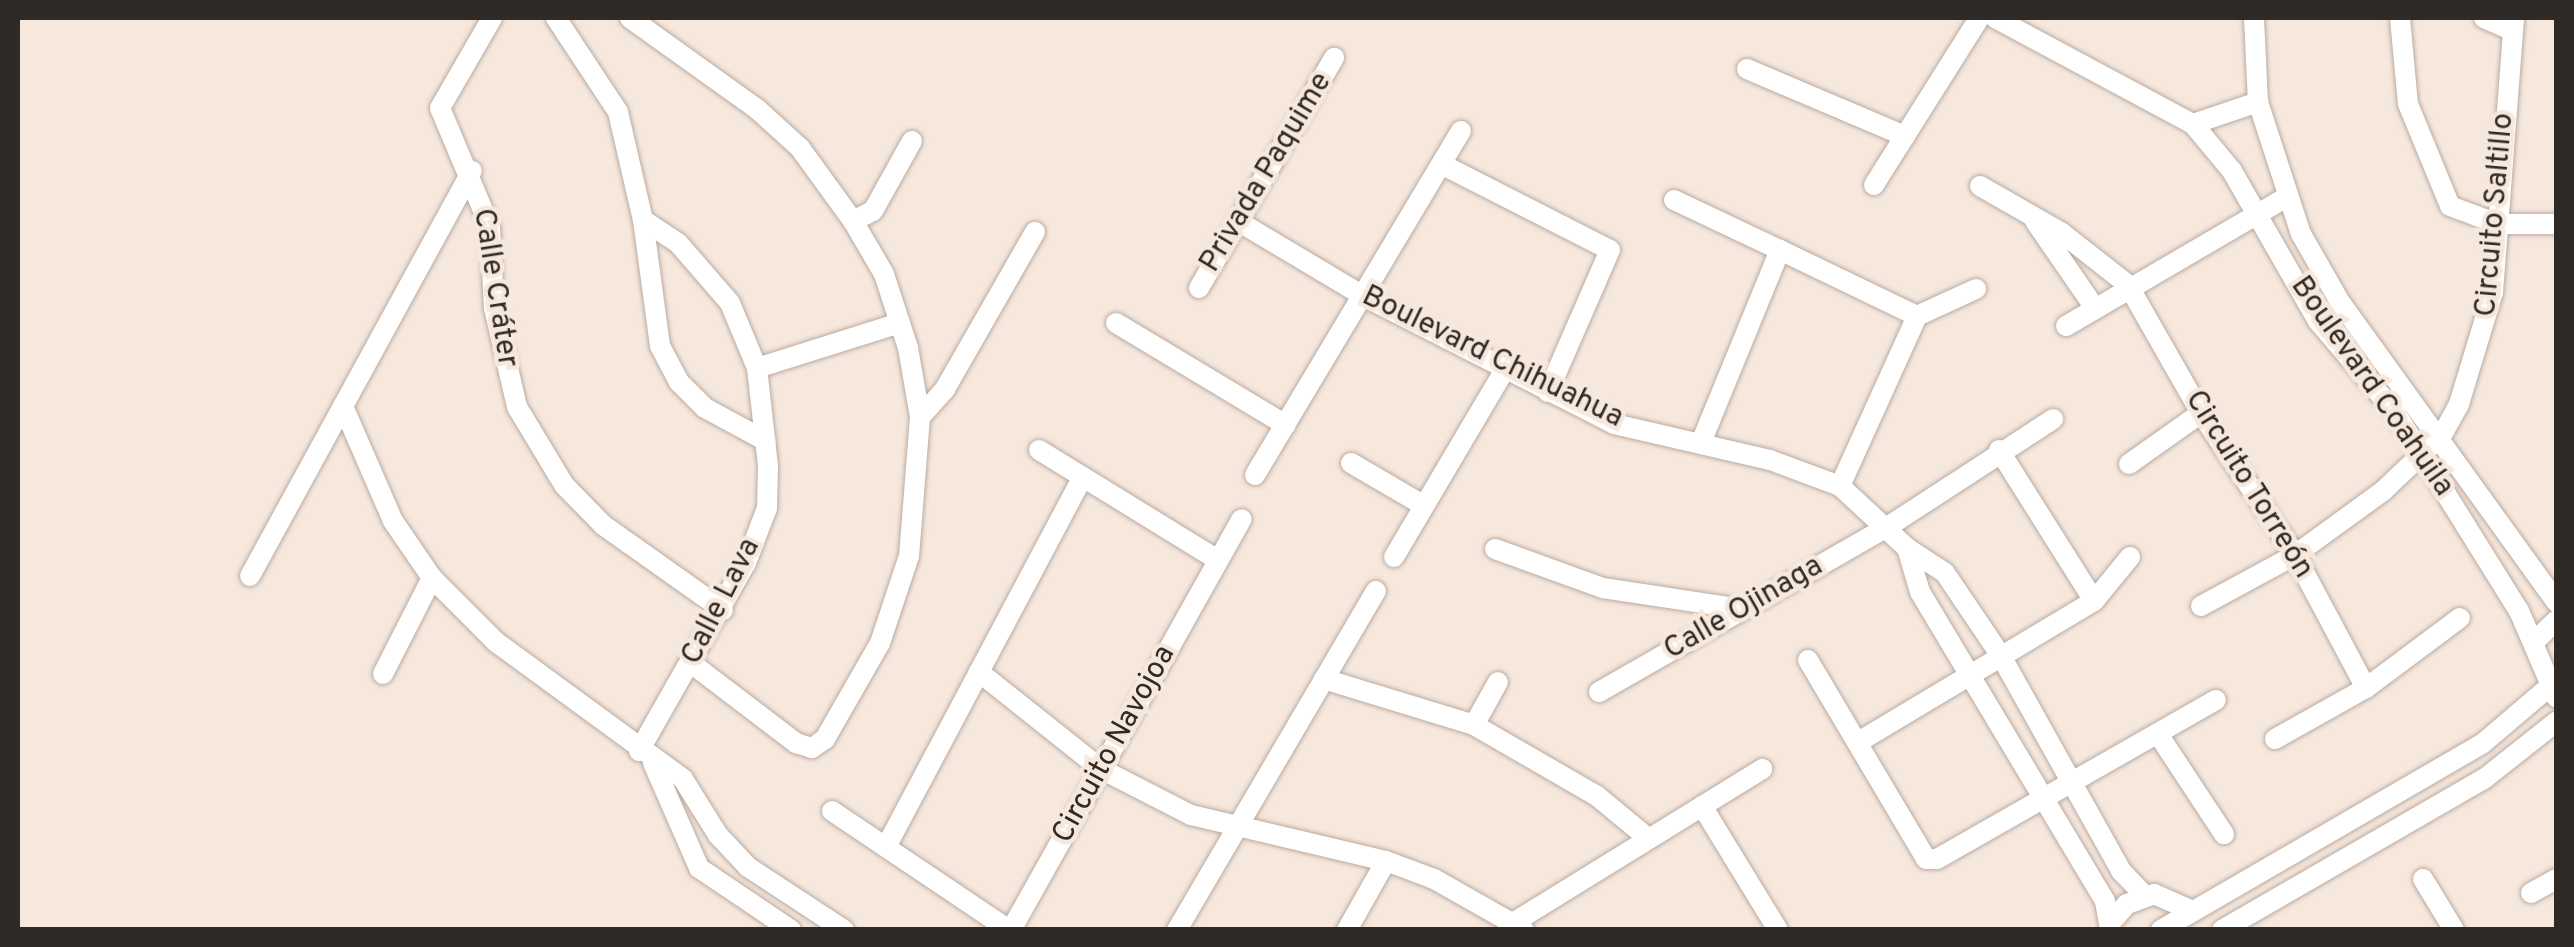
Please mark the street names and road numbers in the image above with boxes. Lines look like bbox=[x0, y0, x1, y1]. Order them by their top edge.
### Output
street label: Privada Paquime bbox=[1193, 67, 1341, 279]
street label: Circuito Saltillo bbox=[2469, 112, 2523, 318]
street label: Calle Cráter bbox=[464, 206, 524, 370]
street label: Boulevard Coahuila bbox=[2282, 270, 2460, 504]
street label: Boulevard Chihuahua bbox=[1355, 279, 1629, 437]
street label: Circuito Torreón bbox=[2175, 384, 2321, 586]
street label: Calle Lava bbox=[675, 533, 769, 671]
street label: Calle Ojinaga bbox=[1658, 549, 1830, 669]
street label: Circuito Navojoa bbox=[1046, 640, 1184, 850]

